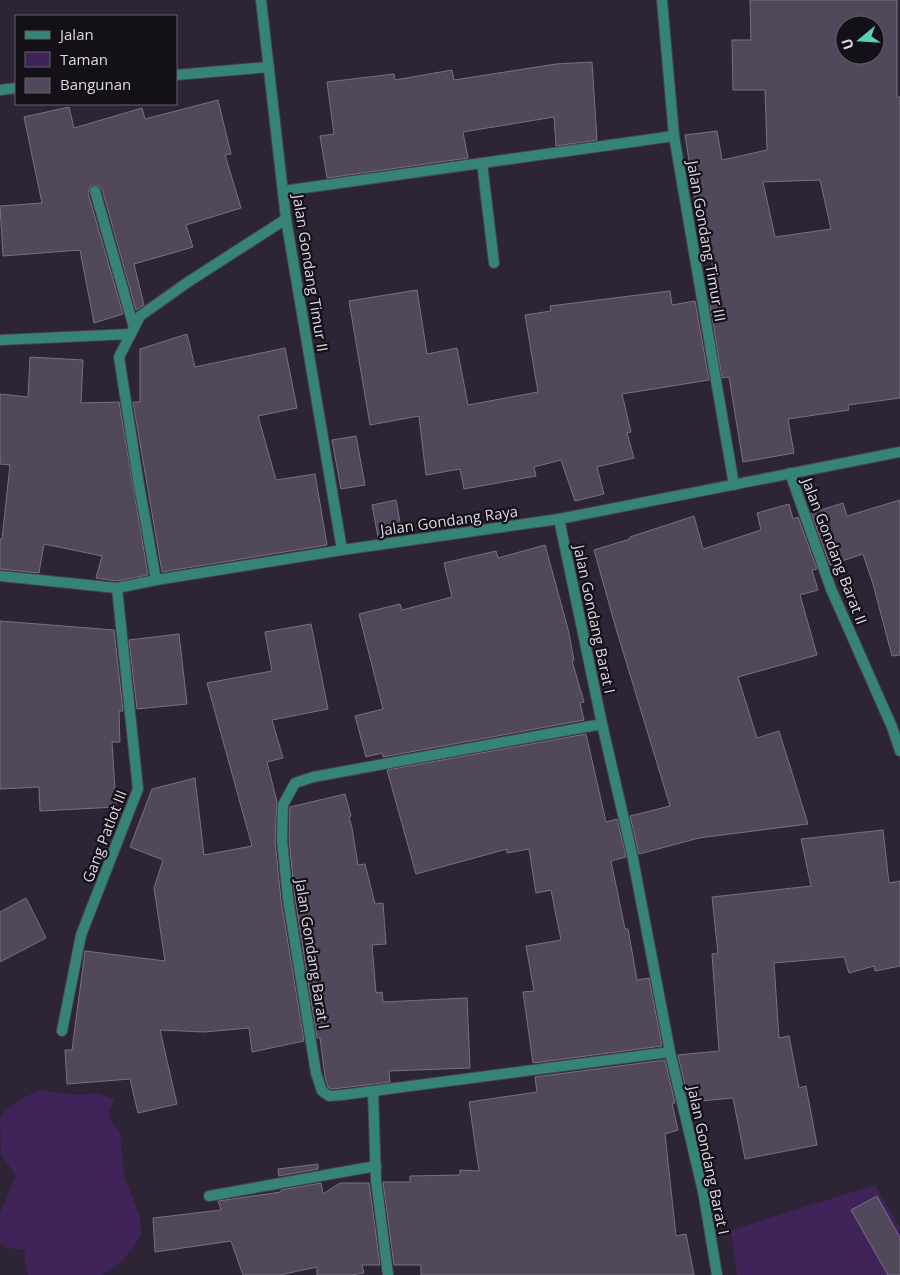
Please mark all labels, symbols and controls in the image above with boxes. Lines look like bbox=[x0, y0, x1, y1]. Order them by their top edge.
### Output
legend bbox=[15, 15, 178, 105]
north arrow bbox=[835, 15, 885, 65]
text: Jalan bbox=[58, 24, 94, 44]
text: U bbox=[836, 36, 858, 52]
text: Taman bbox=[60, 49, 108, 69]
text: Bangunan bbox=[60, 74, 131, 94]
street label: Jalan Gondang Timur III bbox=[683, 157, 731, 323]
street label: Jalan Gondang Timur II bbox=[288, 191, 333, 353]
street label: Jalan Gondang Barat II bbox=[797, 473, 872, 627]
street label: Jalan Gondang Raya bbox=[377, 500, 519, 540]
street label: Jalan Gondang Barat I bbox=[569, 541, 621, 695]
street label: Gang Patlot III bbox=[77, 787, 131, 885]
street label: Jalan Gondang Barat I bbox=[291, 876, 335, 1030]
street label: Jalan Gondang Barat I bbox=[683, 1082, 735, 1236]

